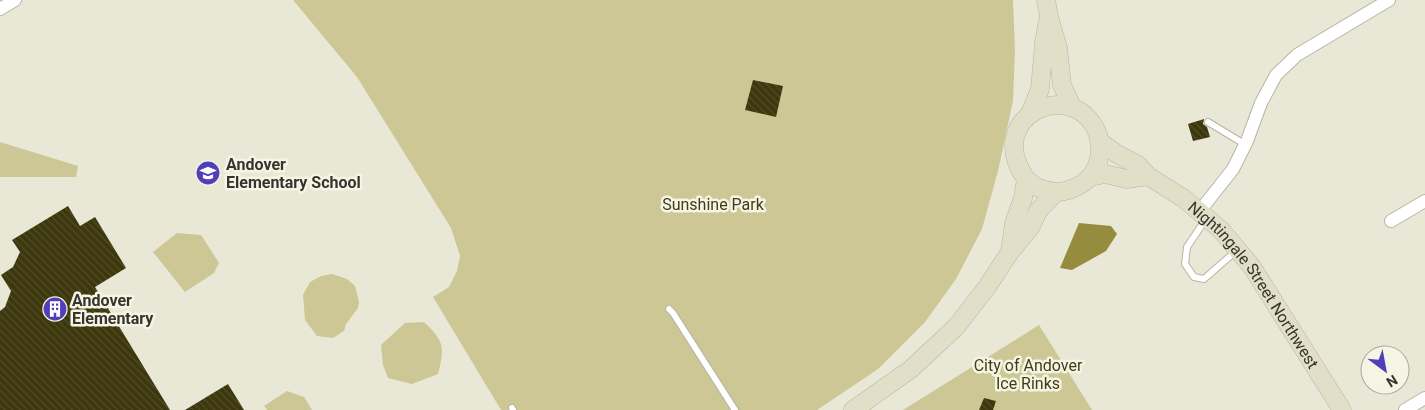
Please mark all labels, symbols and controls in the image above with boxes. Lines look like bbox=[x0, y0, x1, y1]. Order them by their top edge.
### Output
place label: Andover Elementary School bbox=[226, 155, 361, 192]
school or university icon: Andover Elementary School bbox=[195, 160, 221, 186]
park label: Sunshine Park bbox=[662, 195, 765, 214]
street label: Nightingale Street Northwest bbox=[1184, 198, 1322, 372]
place label: Andover Elementary bbox=[72, 291, 154, 328]
building icon: Andover Elementary bbox=[42, 296, 68, 322]
north arrow bbox=[1360, 345, 1410, 395]
park label: City of Andover Ice Rinks bbox=[974, 356, 1083, 393]
text: N bbox=[1383, 372, 1400, 390]

